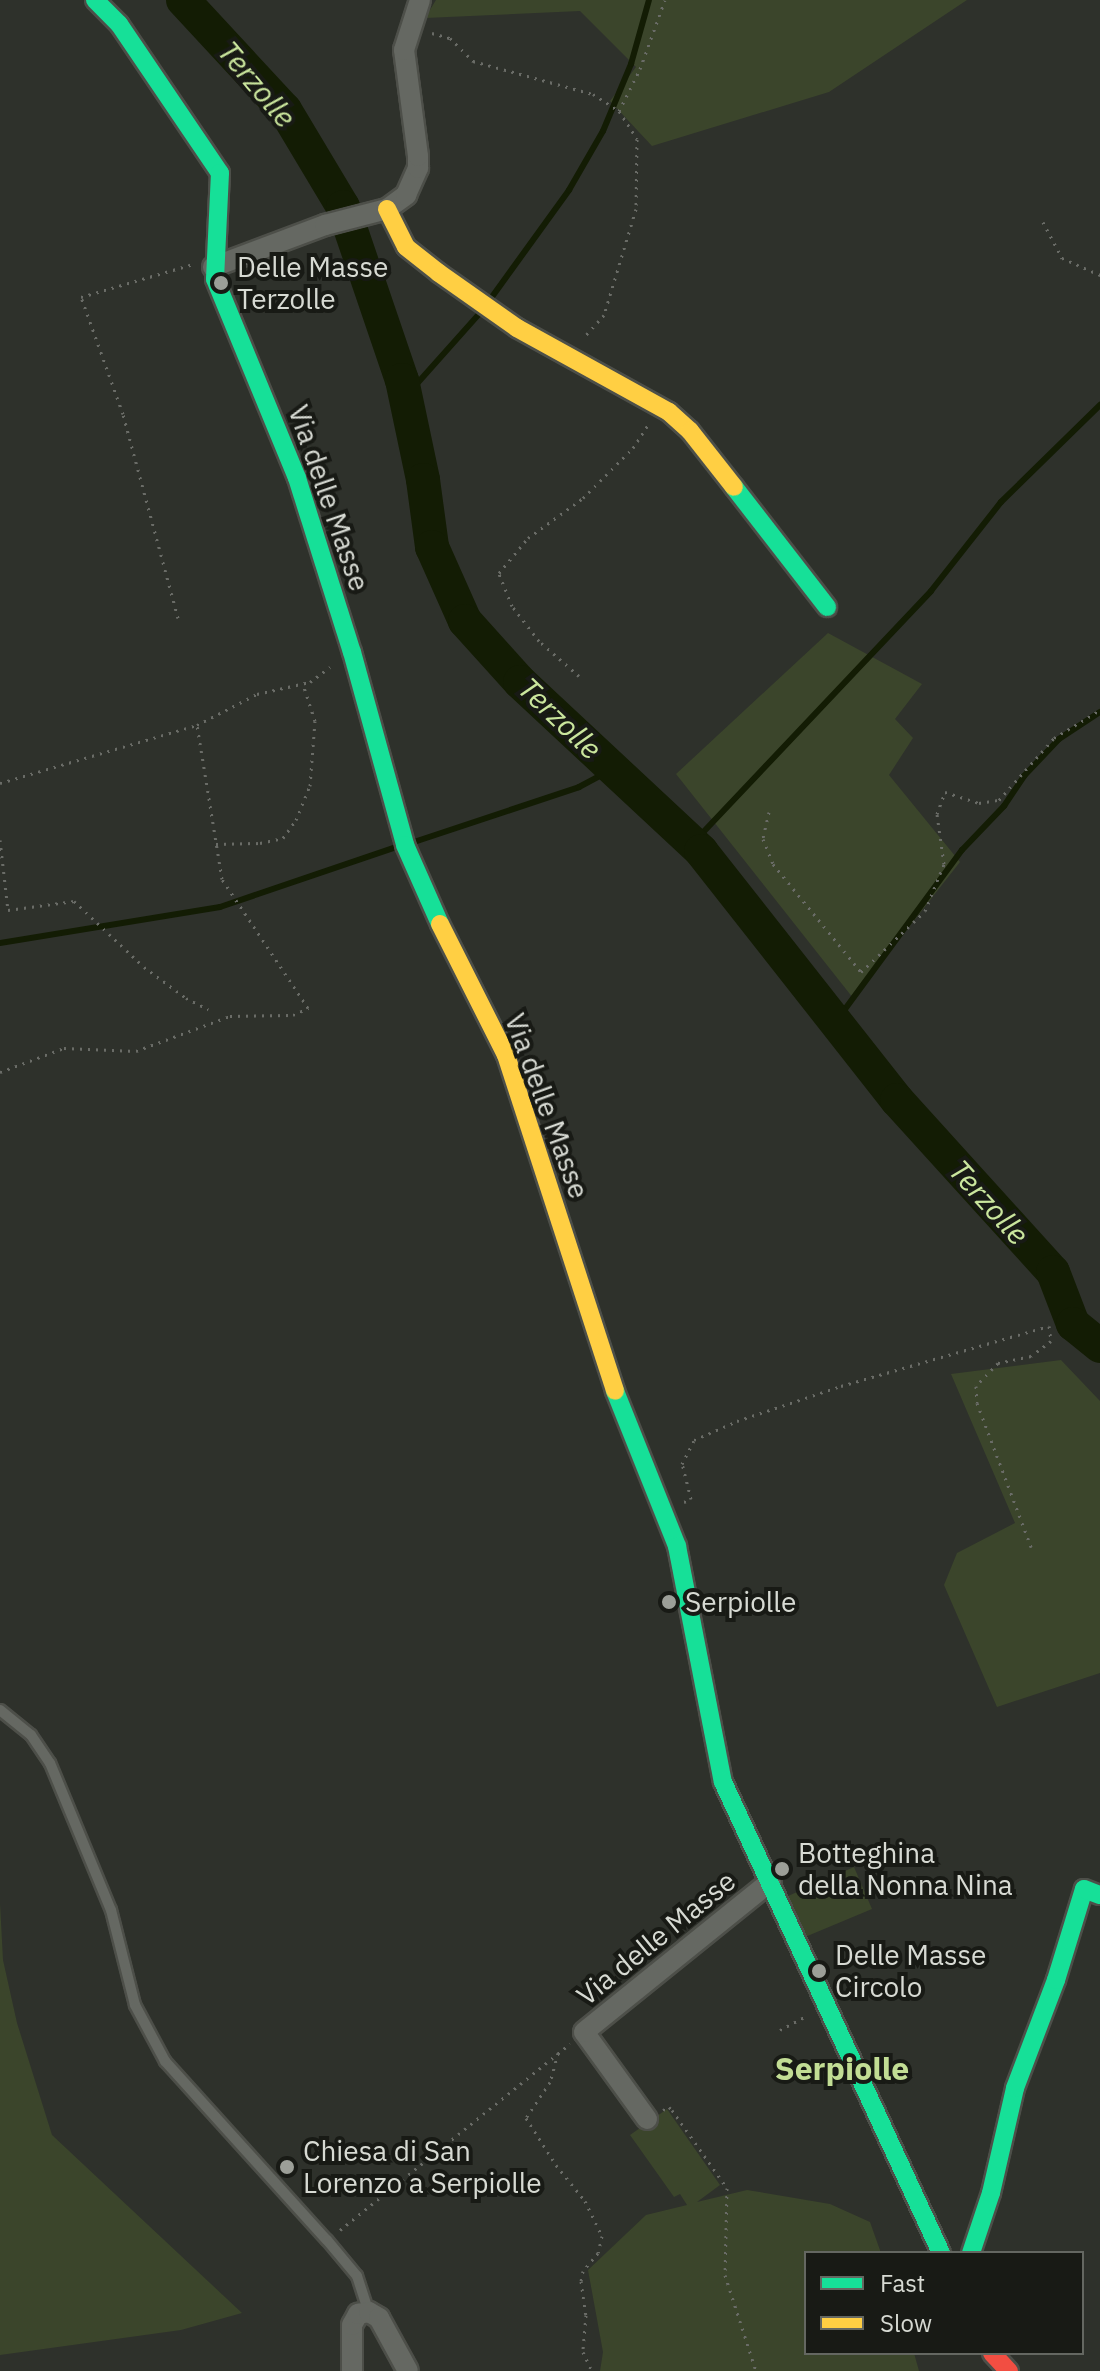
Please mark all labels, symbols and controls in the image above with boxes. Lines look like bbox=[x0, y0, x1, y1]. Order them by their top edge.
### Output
water label: Terzolle bbox=[211, 33, 303, 135]
place label: Delle Masse Terzolle bbox=[237, 250, 388, 316]
marker: Delle Masse Terzolle bbox=[212, 274, 230, 292]
street label: Via delle Masse bbox=[281, 401, 377, 595]
water label: Terzolle bbox=[511, 670, 609, 766]
street label: Via delle Masse bbox=[498, 1009, 596, 1203]
water label: Terzolle bbox=[942, 1152, 1036, 1252]
place label: Serpiolle bbox=[685, 1585, 796, 1619]
marker: Serpiolle bbox=[660, 1593, 678, 1611]
place label: Botteghina della Nonna Nina bbox=[798, 1836, 1013, 1902]
marker: Botteghina della Nonna Nina bbox=[773, 1860, 791, 1878]
street label: Via delle Masse bbox=[570, 1864, 742, 2012]
place label: Delle Masse Circolo bbox=[835, 1938, 986, 2004]
marker: Delle Masse Circolo bbox=[810, 1962, 828, 1980]
district label: Serpiolle bbox=[775, 2049, 909, 2087]
place label: Chiesa di San Lorenzo a Serpiolle bbox=[303, 2134, 542, 2200]
marker: Chiesa di San Lorenzo a Serpiolle bbox=[278, 2158, 296, 2176]
legend bbox=[804, 2251, 1084, 2355]
text: Fast bbox=[880, 2267, 925, 2299]
text: Slow bbox=[880, 2307, 932, 2339]

